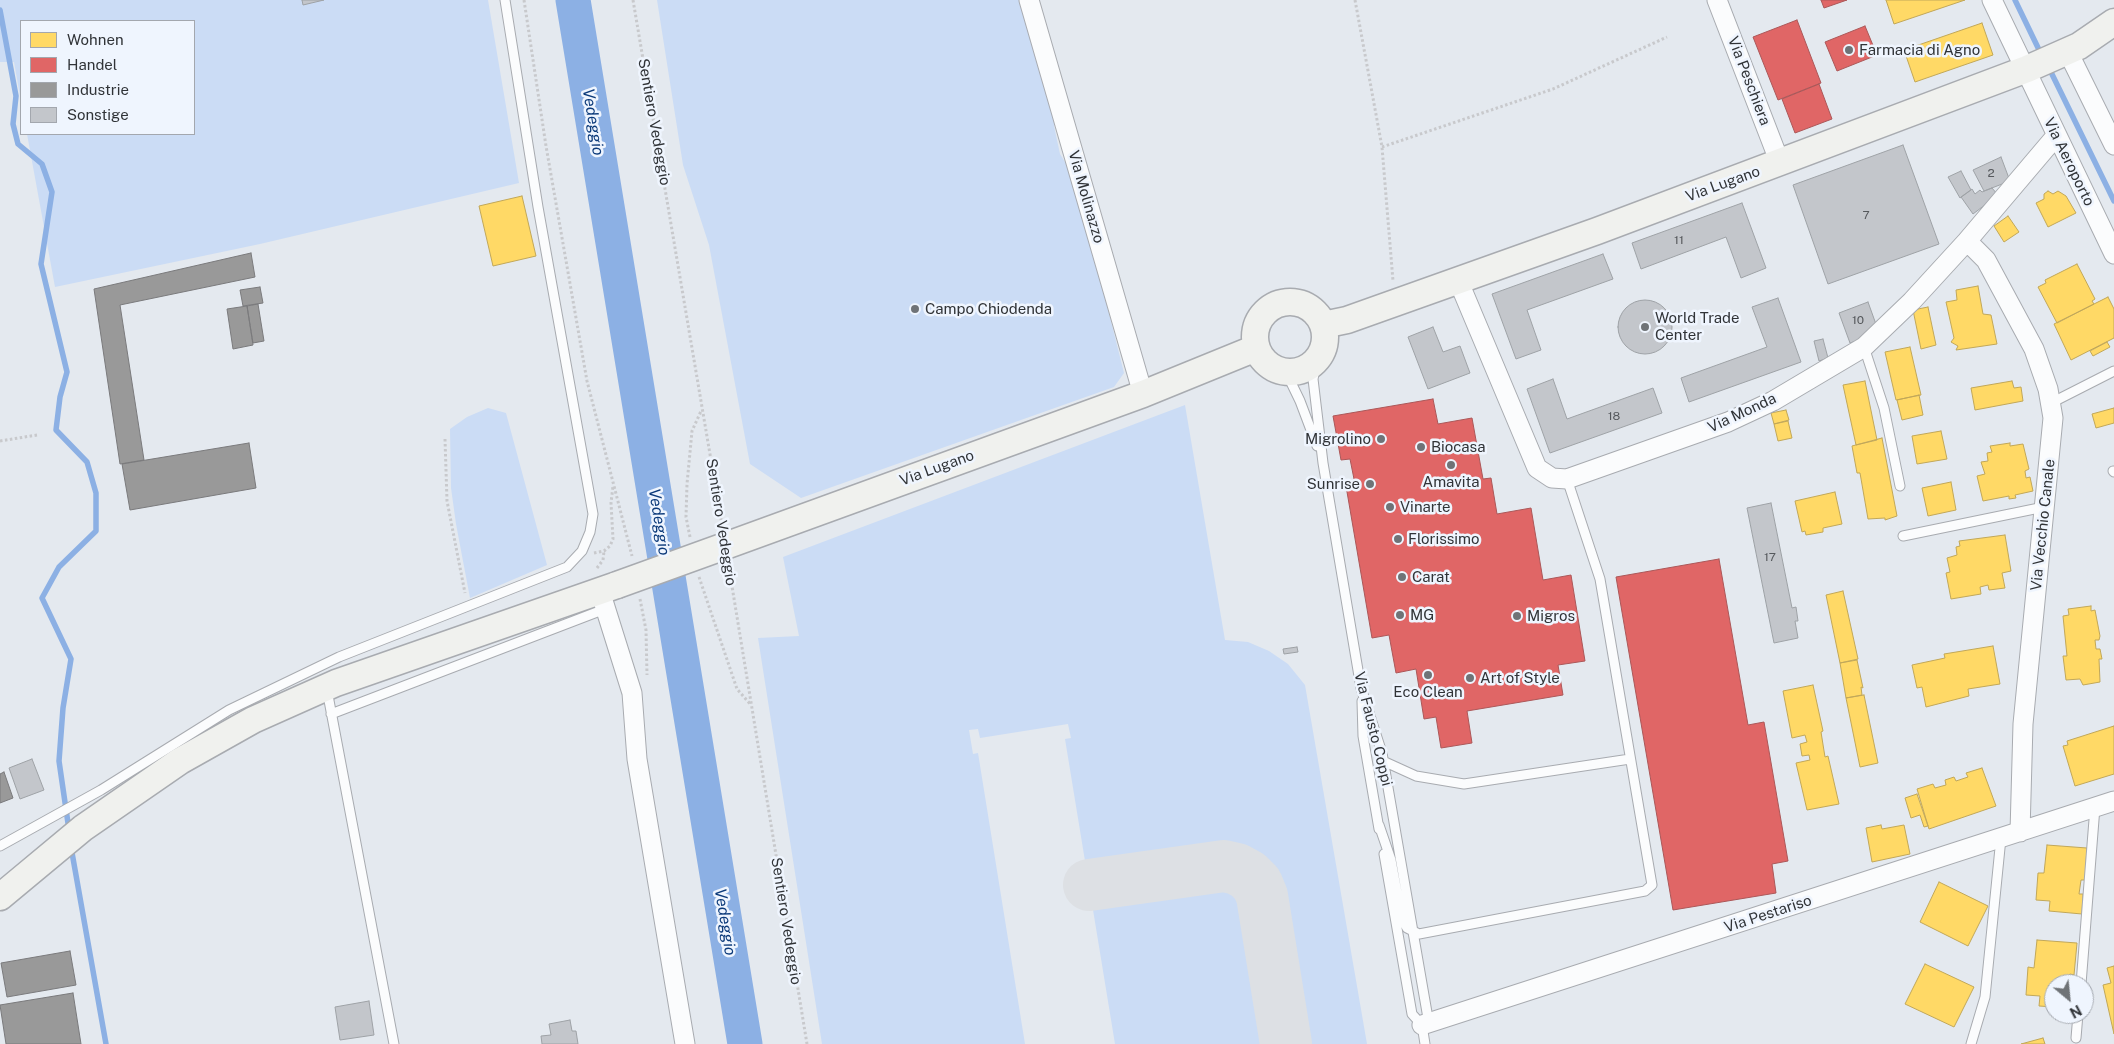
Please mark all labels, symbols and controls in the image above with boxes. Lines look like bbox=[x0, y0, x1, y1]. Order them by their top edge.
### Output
legend bbox=[20, 20, 195, 135]
text: Wohnen bbox=[67, 31, 124, 48]
street label: Via Peschiera bbox=[1724, 34, 1774, 128]
place label: Farmacia di Agno bbox=[1859, 41, 1980, 59]
marker: Farmacia di Agno bbox=[1843, 44, 1855, 56]
text: Handel bbox=[67, 56, 117, 73]
street label: Sentiero Vedeggio bbox=[634, 57, 674, 187]
text: Industrie bbox=[67, 81, 129, 98]
water label: Vedeggio bbox=[578, 87, 608, 157]
text: Sonstige bbox=[67, 106, 129, 123]
street label: Via Aeroporto bbox=[2040, 115, 2098, 209]
street label: Via Molinazzo bbox=[1064, 149, 1108, 245]
street label: Via Lugano bbox=[1683, 162, 1763, 206]
house number: 2 bbox=[1987, 166, 1995, 180]
house number: 7 bbox=[1862, 208, 1870, 222]
house number: 11 bbox=[1674, 233, 1684, 247]
place label: Campo Chiodenda bbox=[925, 300, 1052, 318]
marker: Campo Chiodenda bbox=[909, 303, 921, 315]
place label: World Trade Center bbox=[1655, 309, 1739, 344]
house number: 10 bbox=[1852, 313, 1864, 327]
marker: World Trade Center bbox=[1639, 321, 1651, 333]
street label: Via Monda bbox=[1705, 389, 1779, 437]
house number: 18 bbox=[1608, 409, 1620, 423]
place label: Migrolino bbox=[1305, 430, 1371, 448]
marker: Migrolino bbox=[1375, 433, 1387, 445]
place label: Biocasa bbox=[1431, 438, 1485, 456]
marker: Biocasa bbox=[1415, 441, 1427, 453]
street label: Via Lugano bbox=[897, 446, 977, 490]
street label: Sentiero Vedeggio bbox=[702, 457, 740, 587]
street label: Via Vecchio Canale bbox=[2027, 458, 2059, 592]
marker: Amavita bbox=[1445, 459, 1457, 471]
place label: Amavita bbox=[1422, 473, 1480, 491]
place label: Sunrise bbox=[1307, 475, 1360, 493]
marker: Sunrise bbox=[1364, 478, 1376, 490]
water label: Vedeggio bbox=[644, 487, 674, 557]
place label: Vinarte bbox=[1400, 498, 1451, 516]
marker: Vinarte bbox=[1384, 501, 1396, 513]
place label: Florissimo bbox=[1408, 530, 1480, 548]
marker: Florissimo bbox=[1392, 533, 1404, 545]
house number: 17 bbox=[1764, 550, 1776, 564]
place label: Carat bbox=[1412, 568, 1450, 586]
marker: Carat bbox=[1396, 571, 1408, 583]
place label: MG bbox=[1410, 606, 1434, 624]
place label: Migros bbox=[1527, 607, 1575, 625]
marker: MG bbox=[1394, 609, 1406, 621]
marker: Migros bbox=[1511, 610, 1523, 622]
marker: Eco Clean bbox=[1422, 669, 1434, 681]
place label: Art of Style bbox=[1480, 669, 1560, 687]
street label: Via Fausto Coppi bbox=[1350, 670, 1396, 788]
marker: Art of Style bbox=[1464, 672, 1476, 684]
place label: Eco Clean bbox=[1393, 683, 1463, 701]
street label: Sentiero Vedeggio bbox=[767, 856, 805, 986]
water label: Vedeggio bbox=[710, 887, 740, 957]
street label: Via Pestariso bbox=[1722, 891, 1814, 937]
north arrow bbox=[2044, 974, 2094, 1024]
text: N bbox=[2067, 1002, 2084, 1021]

